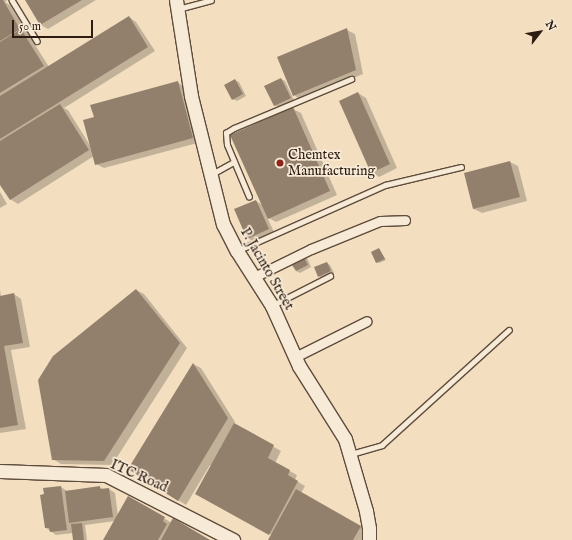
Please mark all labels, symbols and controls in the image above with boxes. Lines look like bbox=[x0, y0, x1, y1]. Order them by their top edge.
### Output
scale bar bbox=[14, 12, 95, 38]
north arrow bbox=[520, 12, 560, 52]
text: N bbox=[542, 18, 559, 34]
text: 50 m bbox=[19, 19, 41, 34]
place label: Chemtex Manufacturing bbox=[288, 147, 375, 180]
marker: Chemtex Manufacturing bbox=[275, 158, 285, 168]
street label: P. Jacinto Street bbox=[237, 225, 297, 313]
street label: ITC Road bbox=[108, 456, 170, 496]

